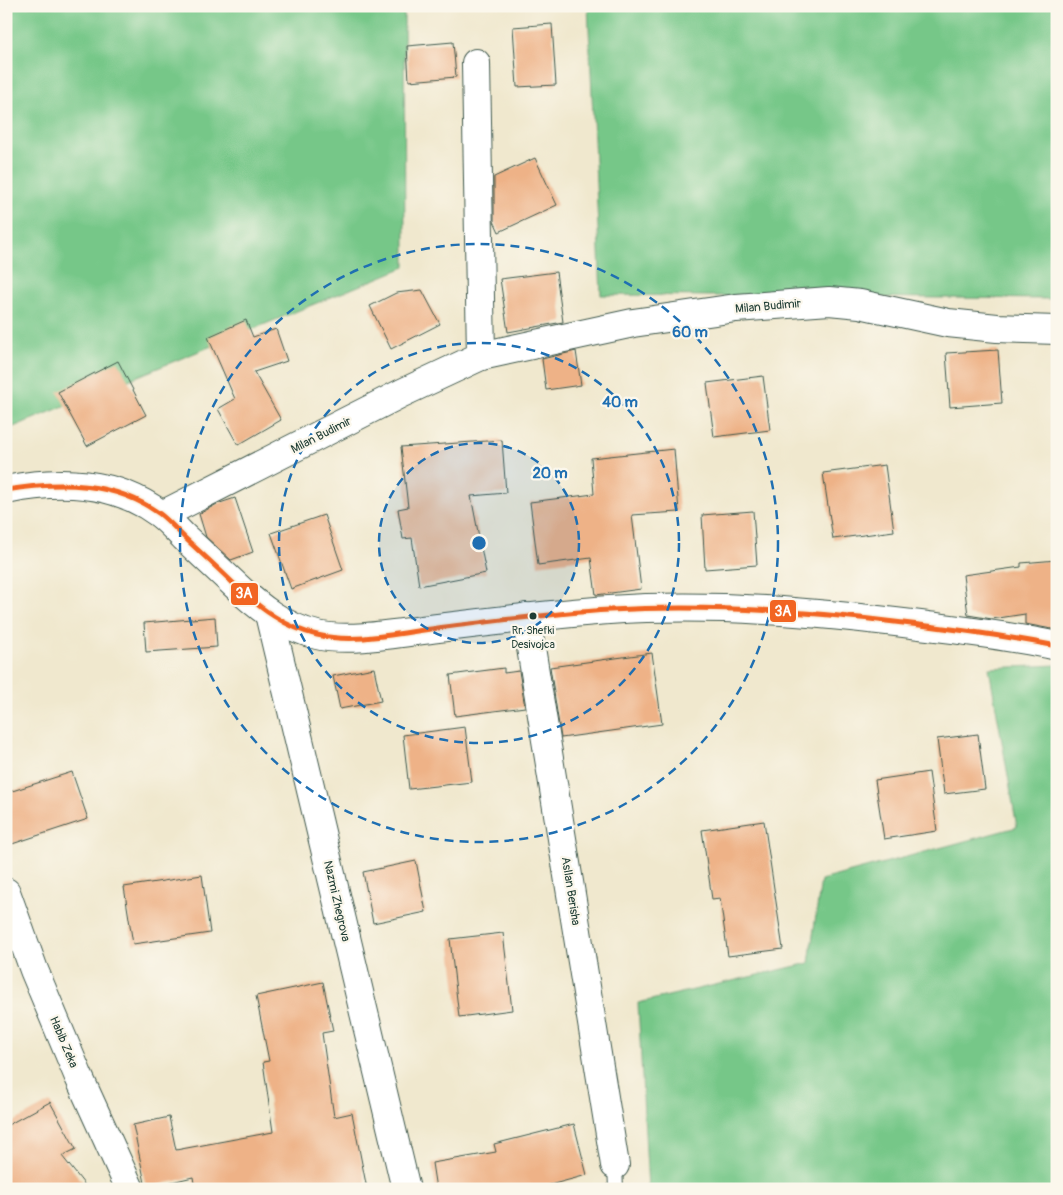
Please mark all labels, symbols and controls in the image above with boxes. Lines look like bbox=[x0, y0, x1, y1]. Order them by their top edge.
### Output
street label: Milan Budimir bbox=[735, 296, 802, 317]
text: 60 m bbox=[672, 323, 708, 342]
text: 40 m bbox=[602, 393, 638, 412]
street label: Milan Budimir bbox=[288, 413, 355, 457]
text: 20 m bbox=[532, 464, 568, 483]
centre of rings bbox=[470, 534, 488, 552]
line badge: 3A bbox=[230, 582, 259, 606]
text: 3A bbox=[236, 585, 252, 602]
line badge: 3A bbox=[769, 599, 797, 623]
text: 3A bbox=[775, 603, 791, 620]
marker: Rr. Shefki Desivojca bbox=[528, 611, 538, 621]
place label: Rr. Shefki Desivojca bbox=[511, 624, 555, 651]
street label: Asllan Berisha bbox=[558, 856, 583, 927]
street label: Nazmi Zhegrova bbox=[320, 859, 353, 943]
street label: Habib Zeka bbox=[46, 1014, 81, 1071]

